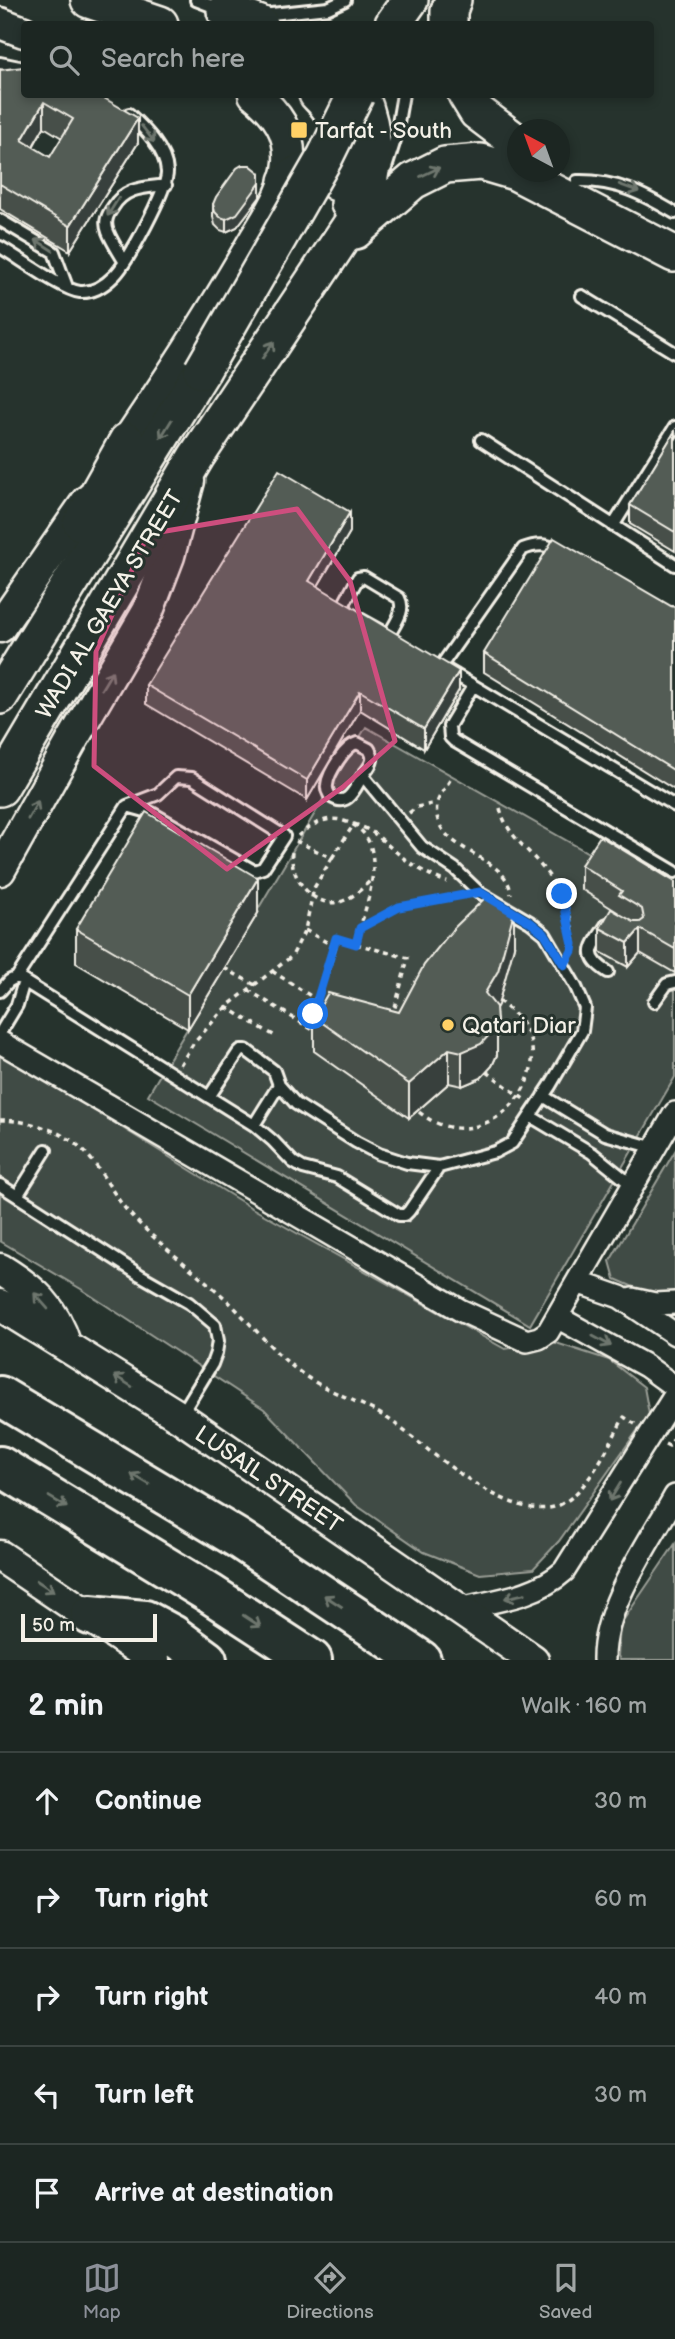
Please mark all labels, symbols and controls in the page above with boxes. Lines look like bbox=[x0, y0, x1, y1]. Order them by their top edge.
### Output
search box bbox=[21, 21, 654, 98]
icon: search bbox=[45, 41, 83, 79]
text: Search here bbox=[101, 44, 245, 75]
place label: Tarfat - South bbox=[315, 117, 452, 145]
north arrow bbox=[507, 119, 570, 182]
marker: Tarfat - South bbox=[289, 120, 309, 140]
one-way arrow bbox=[140, 125, 155, 143]
one-way arrow bbox=[419, 165, 440, 178]
one-way arrow bbox=[617, 183, 639, 196]
one-way arrow bbox=[106, 197, 121, 216]
one-way arrow bbox=[35, 237, 54, 252]
one-way arrow bbox=[261, 341, 275, 360]
one-way arrow bbox=[158, 418, 172, 438]
street label: WADI AL GAEYA STREET bbox=[30, 485, 189, 724]
one-way arrow bbox=[101, 671, 115, 691]
one-way arrow bbox=[27, 800, 40, 821]
route end bbox=[546, 878, 577, 909]
route start bbox=[297, 998, 328, 1029]
place label: Qatari Diar bbox=[462, 1012, 576, 1040]
marker: Qatari Diar bbox=[440, 1017, 456, 1033]
one-way arrow bbox=[33, 1292, 49, 1310]
one-way arrow bbox=[591, 1334, 611, 1348]
one-way arrow bbox=[114, 1374, 133, 1389]
street label: LUSAIL STREET bbox=[189, 1420, 348, 1540]
one-way arrow bbox=[131, 1472, 151, 1486]
one-way arrow bbox=[607, 1482, 621, 1502]
one-way arrow bbox=[48, 1495, 68, 1509]
one-way arrow bbox=[35, 1578, 54, 1593]
one-way arrow bbox=[504, 1590, 526, 1603]
one-way arrow bbox=[323, 1593, 343, 1607]
scale bar bbox=[21, 1611, 158, 1643]
text: 50 m bbox=[32, 1614, 75, 1637]
one-way arrow bbox=[242, 1614, 261, 1628]
text: 2 min bbox=[28, 1688, 104, 1724]
text: Walk · 160 m bbox=[521, 1692, 647, 1720]
icon: ahead bbox=[28, 1782, 66, 1820]
text: Continue bbox=[95, 1786, 202, 1817]
text: 30 m bbox=[594, 1787, 647, 1815]
icon: right bbox=[28, 1880, 66, 1918]
text: Turn right bbox=[95, 1884, 208, 1915]
text: 60 m bbox=[594, 1885, 647, 1913]
icon: right bbox=[28, 1978, 66, 2016]
text: Turn right bbox=[95, 1982, 208, 2013]
text: 40 m bbox=[594, 1983, 647, 2011]
icon: left bbox=[28, 2076, 66, 2114]
text: Turn left bbox=[95, 2080, 194, 2111]
text: 30 m bbox=[594, 2081, 647, 2109]
icon: arrive bbox=[28, 2174, 66, 2212]
text: Arrive at destination bbox=[95, 2178, 334, 2209]
tab: Map bbox=[83, 2259, 121, 2324]
tab: Directions bbox=[286, 2259, 374, 2324]
tab: Saved bbox=[539, 2259, 592, 2324]

